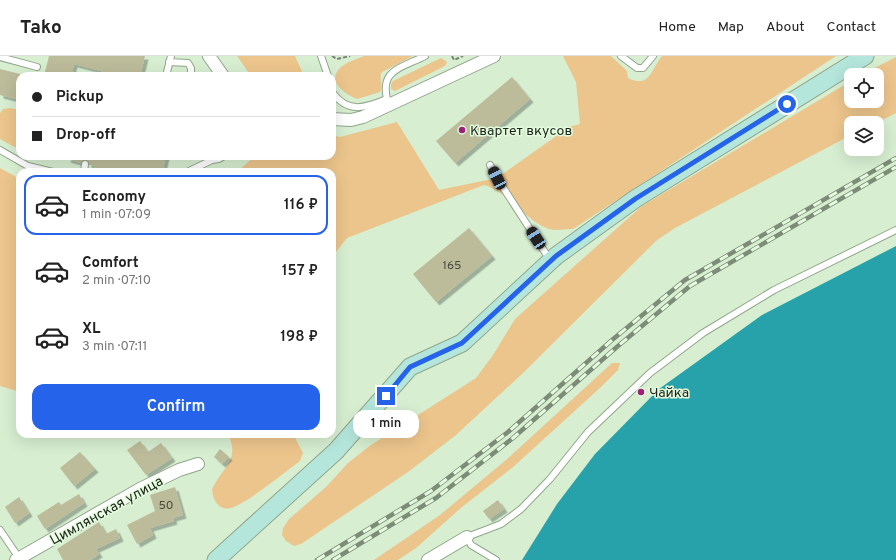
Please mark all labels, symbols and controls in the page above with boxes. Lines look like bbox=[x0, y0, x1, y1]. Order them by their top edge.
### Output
text: Tako bbox=[20, 16, 62, 40]
text: Home bbox=[659, 19, 696, 36]
text: Map bbox=[718, 19, 744, 36]
text: About bbox=[766, 19, 805, 36]
text: Contact bbox=[827, 19, 876, 36]
map controls bbox=[844, 68, 884, 156]
button: locate bbox=[844, 68, 884, 108]
text: Pickup bbox=[56, 88, 104, 107]
route start bbox=[778, 95, 796, 113]
button: layers bbox=[844, 116, 884, 156]
place label: Квартет вкусов bbox=[470, 123, 572, 140]
marker: Квартет вкусов bbox=[457, 125, 467, 135]
text: Drop-off bbox=[56, 126, 116, 145]
car bbox=[486, 165, 508, 191]
icon: car bbox=[34, 187, 70, 223]
text: Economy bbox=[82, 188, 146, 207]
text: 116 ₽ bbox=[284, 196, 318, 215]
text: 1 min · 07:09 bbox=[82, 207, 151, 223]
car bbox=[524, 225, 548, 251]
icon: car bbox=[34, 253, 70, 289]
text: Comfort bbox=[82, 254, 139, 273]
house number: 165 bbox=[442, 258, 462, 274]
text: 157 ₽ bbox=[282, 262, 318, 281]
text: 2 min · 07:10 bbox=[82, 273, 151, 289]
icon: car bbox=[34, 319, 70, 355]
text: XL bbox=[82, 320, 100, 339]
text: 198 ₽ bbox=[280, 328, 318, 347]
text: 3 min · 07:11 bbox=[82, 339, 147, 355]
button: Confirm bbox=[32, 384, 320, 430]
place label: Чайка bbox=[649, 385, 689, 402]
route end bbox=[377, 387, 395, 405]
marker: Чайка bbox=[636, 387, 646, 397]
callout: 1 min bbox=[353, 410, 419, 438]
text: 1 min bbox=[371, 416, 401, 432]
street label: Цимлянская улица bbox=[47, 473, 166, 549]
house number: 50 bbox=[158, 498, 174, 514]

